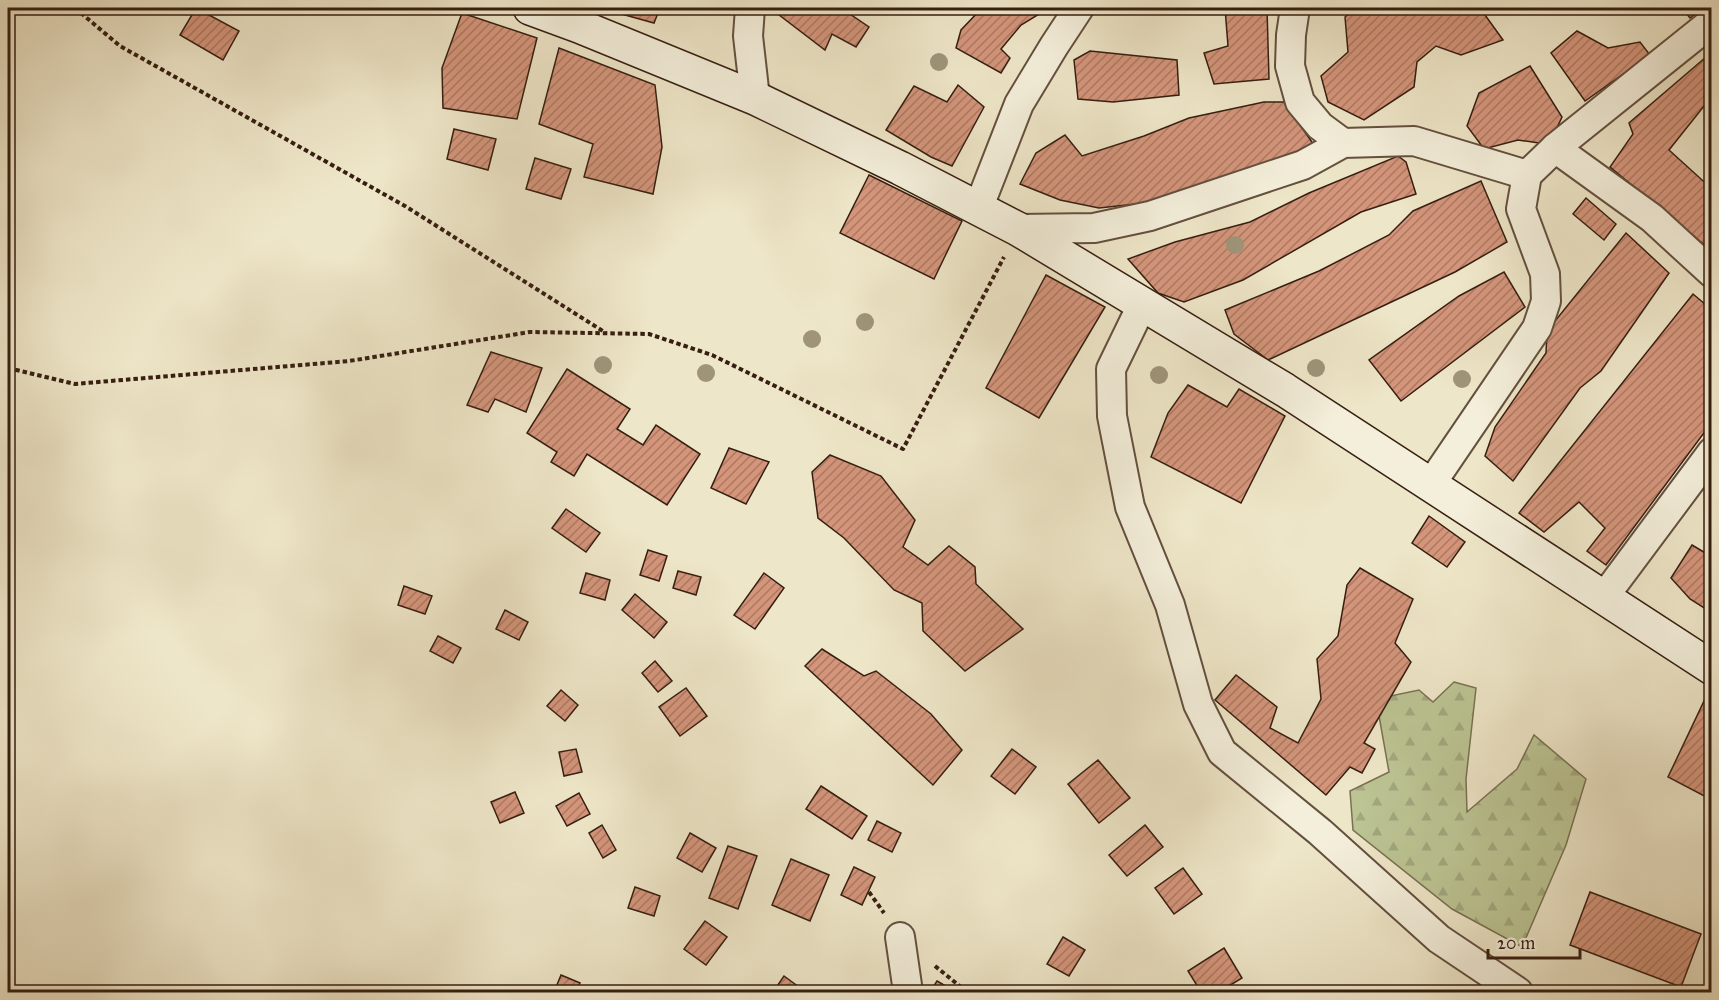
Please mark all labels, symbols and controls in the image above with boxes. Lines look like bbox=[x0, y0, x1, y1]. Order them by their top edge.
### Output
scale bar bbox=[1488, 922, 1580, 960]
text: 20 m bbox=[1497, 932, 1535, 954]

